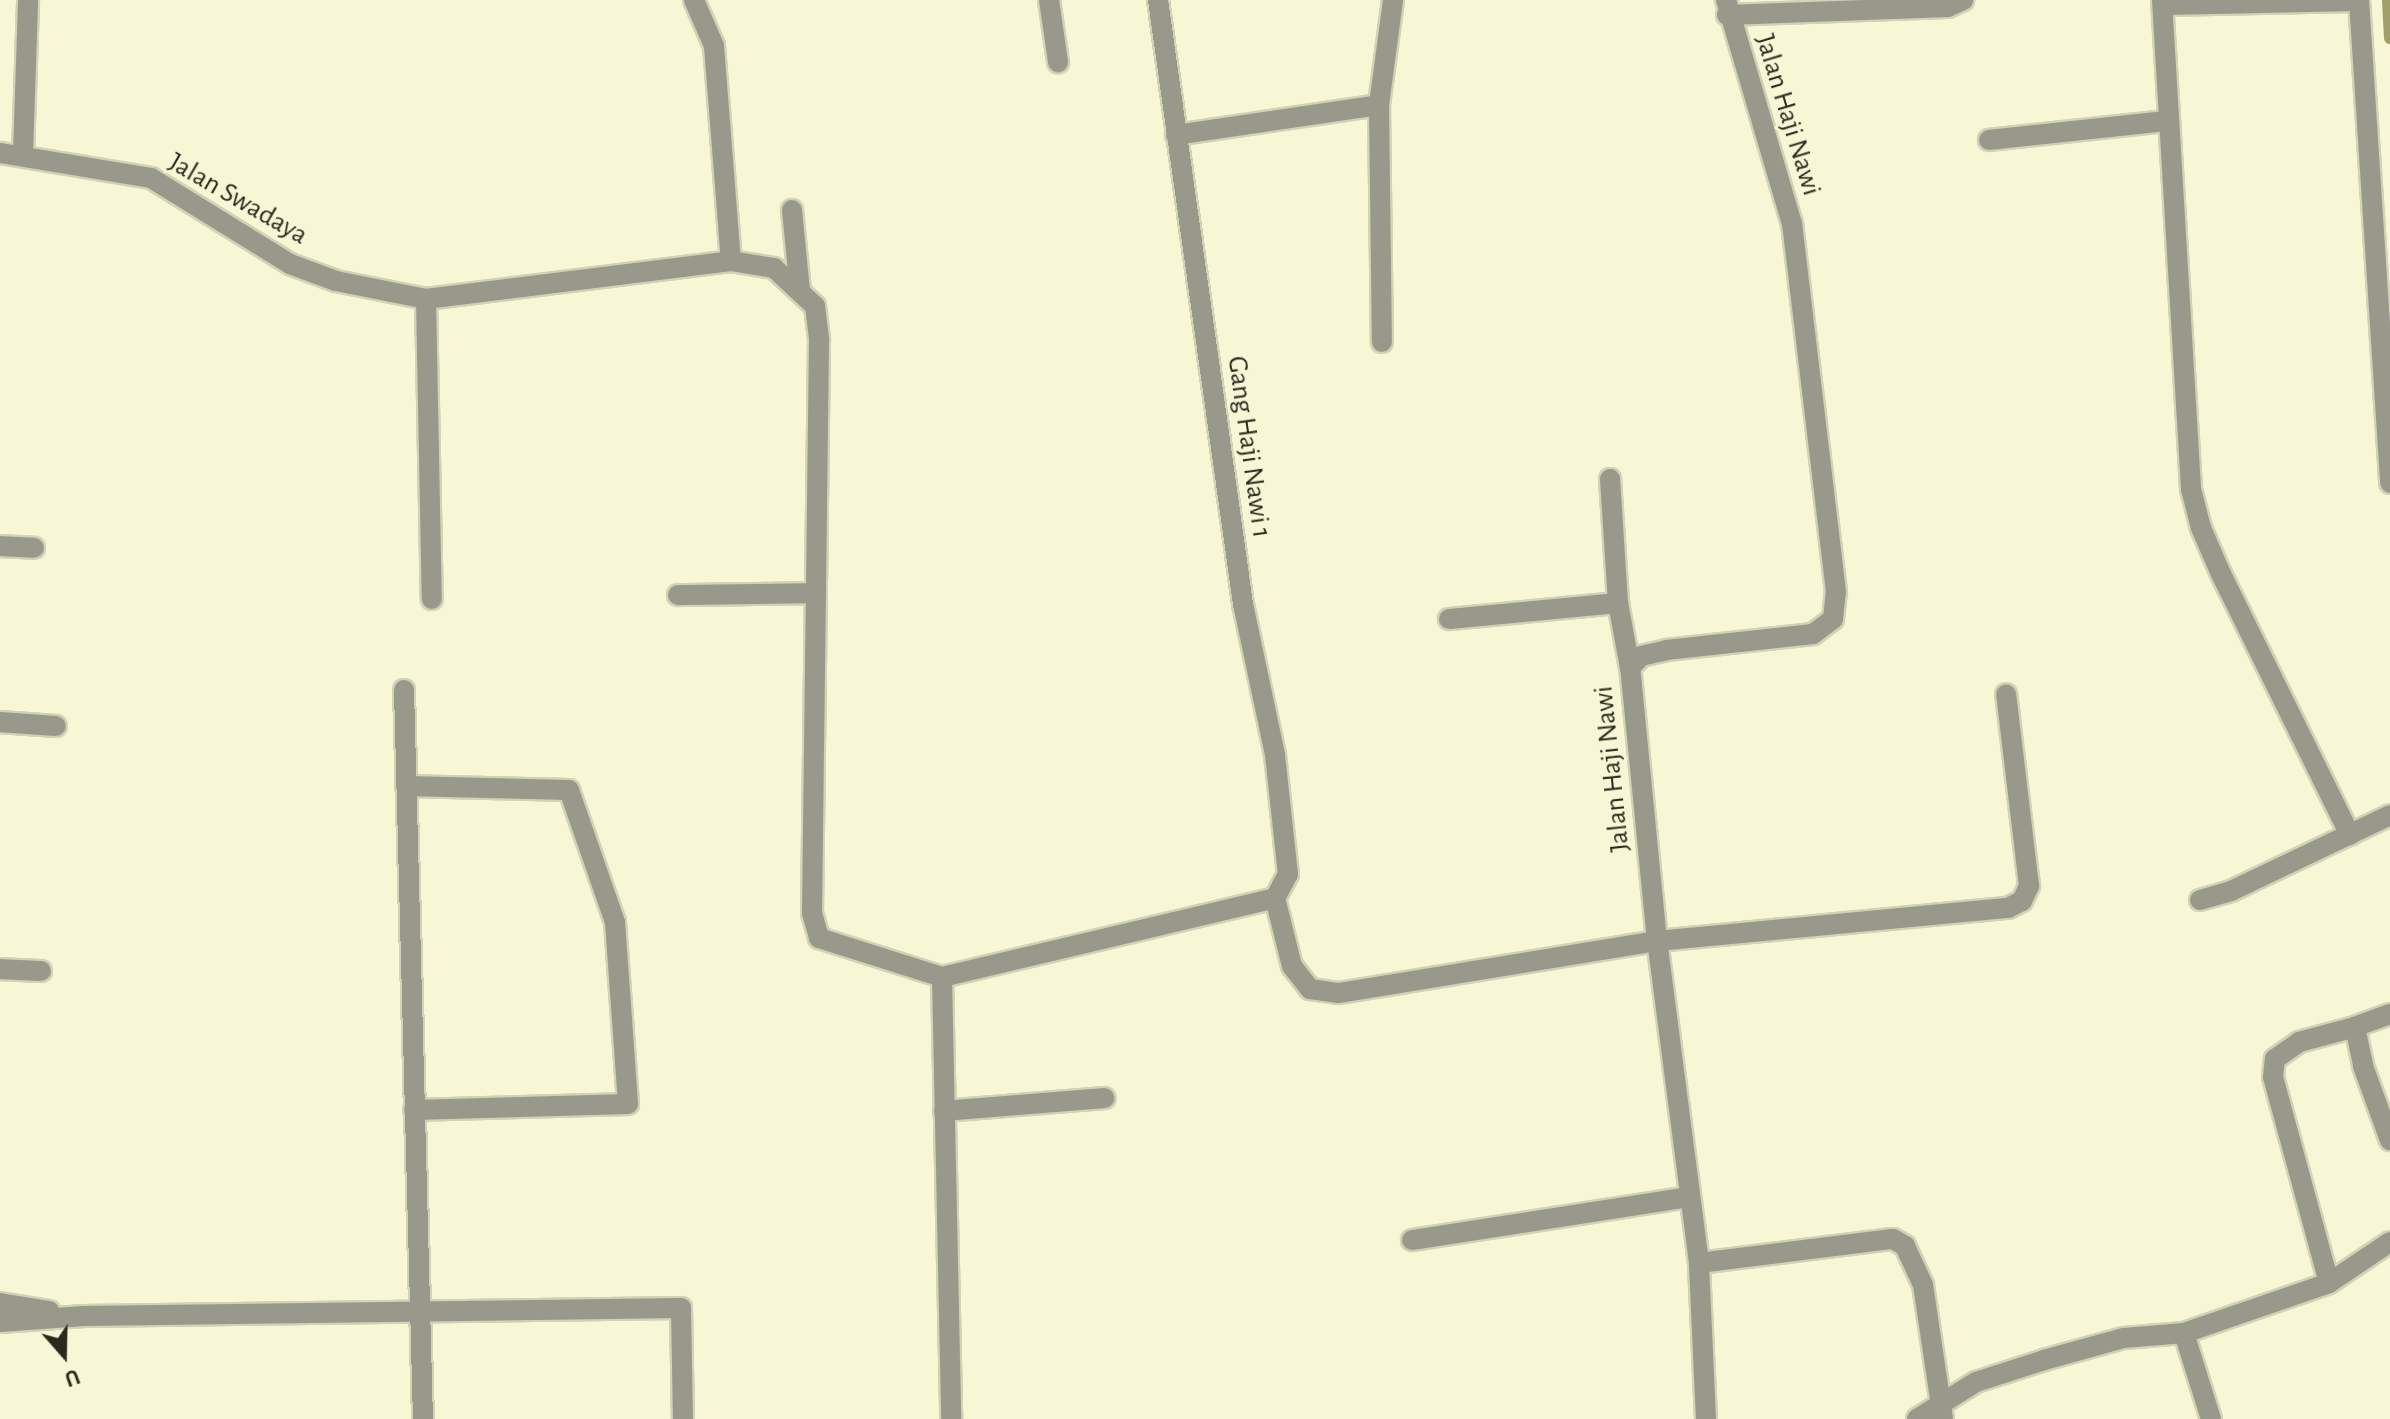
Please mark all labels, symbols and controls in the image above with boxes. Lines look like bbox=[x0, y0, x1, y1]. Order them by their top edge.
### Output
street label: Jalan Haji Nawi bbox=[1748, 30, 1828, 200]
street label: Jalan Swadaya bbox=[162, 146, 314, 252]
street label: Gang Haji Nawi 1 bbox=[1220, 354, 1278, 540]
street label: Jalan Haji Nawi bbox=[1587, 684, 1637, 854]
north arrow bbox=[24, 1315, 104, 1395]
text: U bbox=[62, 1365, 83, 1390]

